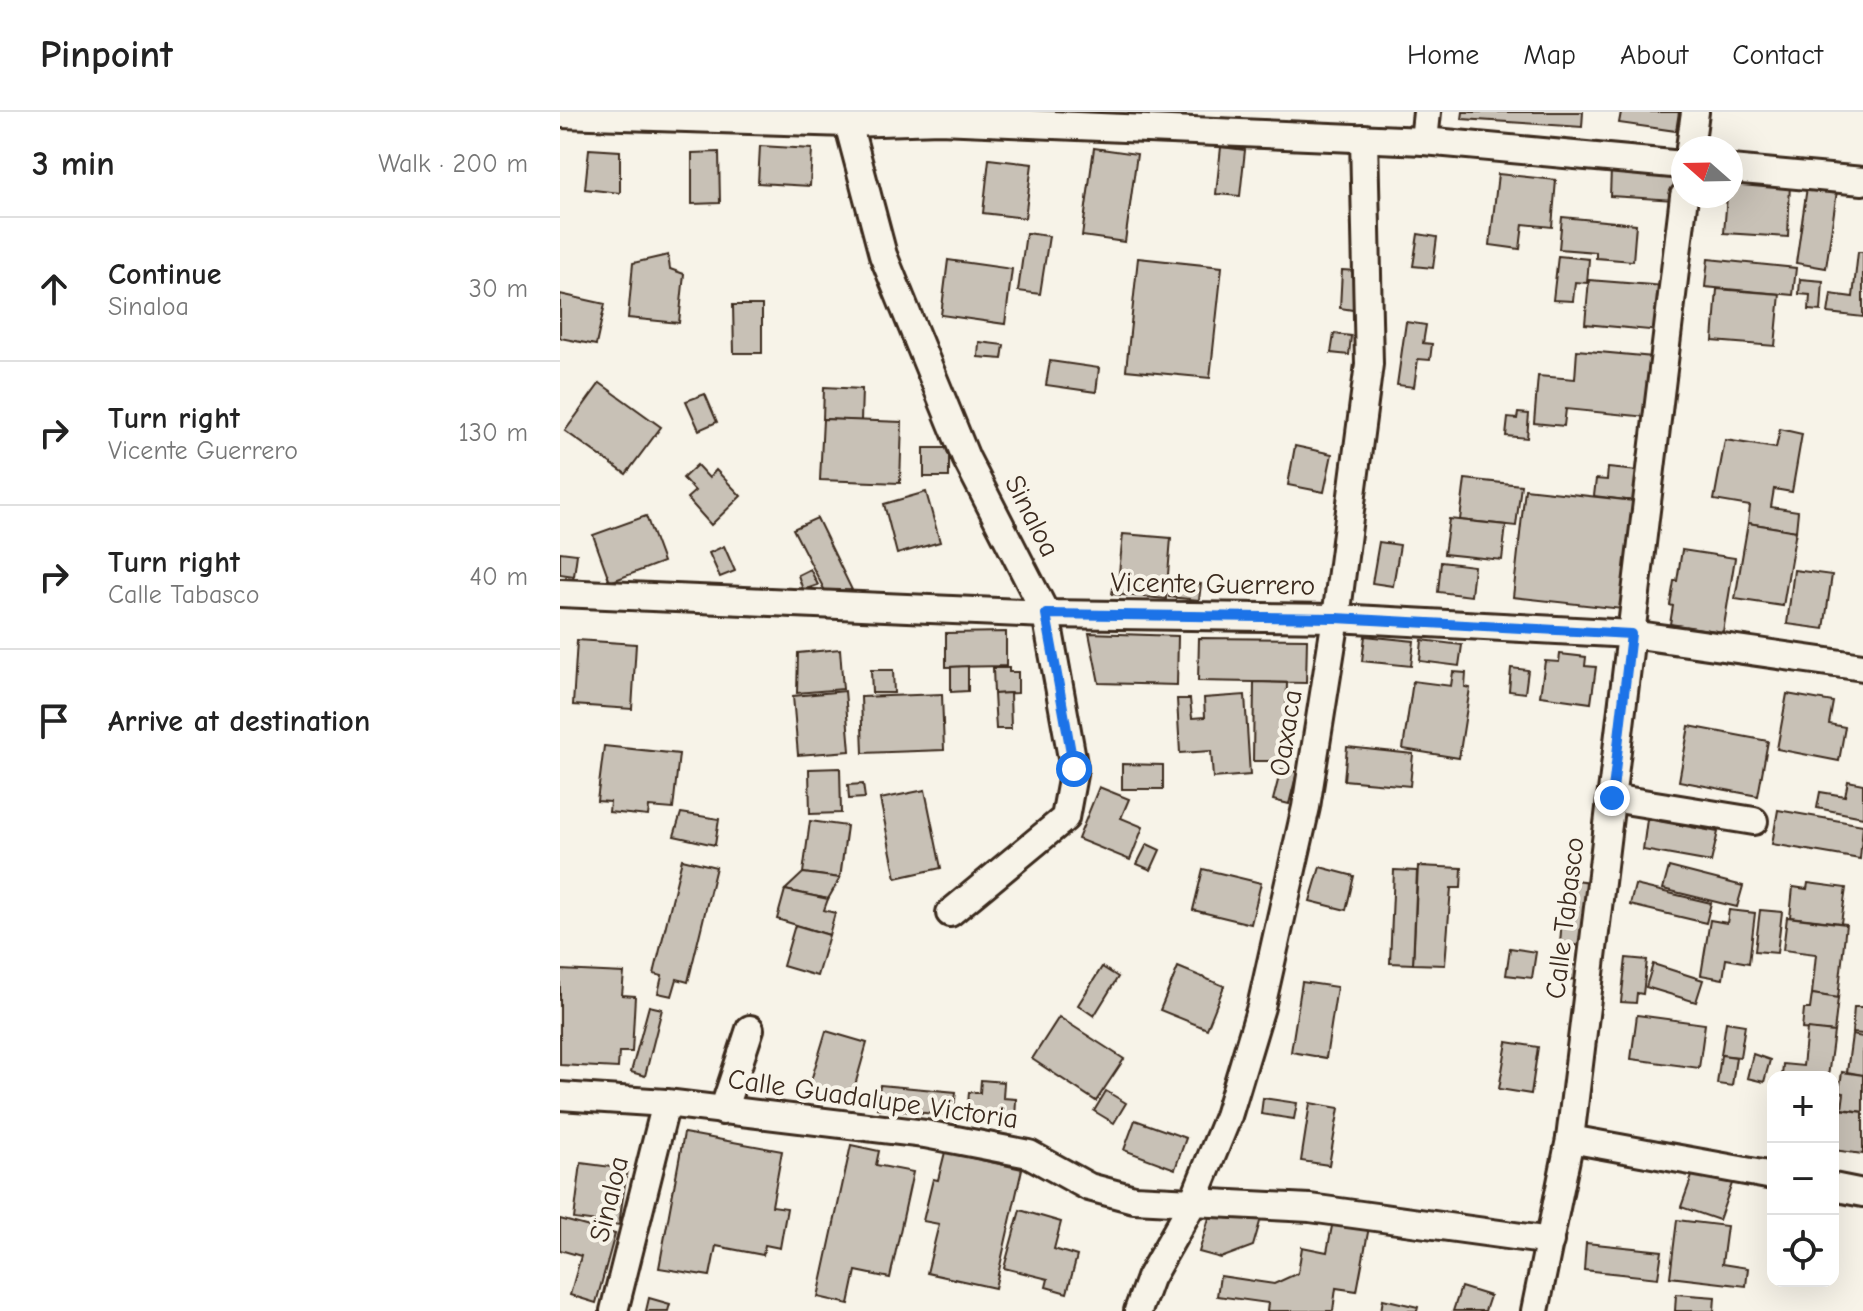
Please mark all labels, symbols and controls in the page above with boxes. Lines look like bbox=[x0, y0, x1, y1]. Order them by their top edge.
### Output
text: Pinpoint bbox=[40, 33, 173, 77]
text: Home bbox=[1407, 39, 1479, 71]
text: Map bbox=[1523, 39, 1576, 71]
text: About bbox=[1620, 39, 1688, 71]
text: Contact bbox=[1732, 39, 1823, 71]
north arrow bbox=[1671, 136, 1743, 208]
text: 3 min bbox=[32, 144, 115, 184]
text: Walk · 200 m bbox=[378, 149, 528, 179]
text: Continue bbox=[108, 257, 222, 292]
icon: ahead bbox=[32, 267, 76, 311]
text: 30 m bbox=[469, 274, 528, 304]
text: Sinaloa bbox=[108, 292, 189, 322]
text: Turn right bbox=[108, 401, 240, 436]
icon: right bbox=[32, 411, 76, 455]
text: 130 m bbox=[459, 418, 528, 448]
text: Vicente Guerrero bbox=[108, 436, 298, 466]
street label: Sinaloa bbox=[998, 470, 1066, 562]
text: Turn right bbox=[108, 545, 240, 580]
icon: right bbox=[32, 555, 76, 599]
text: 40 m bbox=[469, 562, 528, 592]
street label: Vicente Guerrero bbox=[1110, 566, 1316, 602]
text: Calle Tabasco bbox=[108, 580, 259, 610]
street label: Oaxaca bbox=[1263, 687, 1309, 779]
icon: arrive bbox=[32, 699, 76, 743]
text: Arrive at destination bbox=[108, 704, 370, 739]
route start bbox=[1056, 751, 1092, 787]
route end bbox=[1594, 780, 1630, 816]
street label: Calle Tabasco bbox=[1539, 835, 1591, 1001]
street label: Calle Guadalupe Victoria bbox=[726, 1063, 1020, 1135]
map controls bbox=[1767, 1071, 1839, 1287]
button: + bbox=[1767, 1071, 1839, 1143]
button: − bbox=[1767, 1143, 1839, 1215]
street label: Sinaloa bbox=[583, 1153, 635, 1245]
button: locate bbox=[1767, 1215, 1839, 1287]

